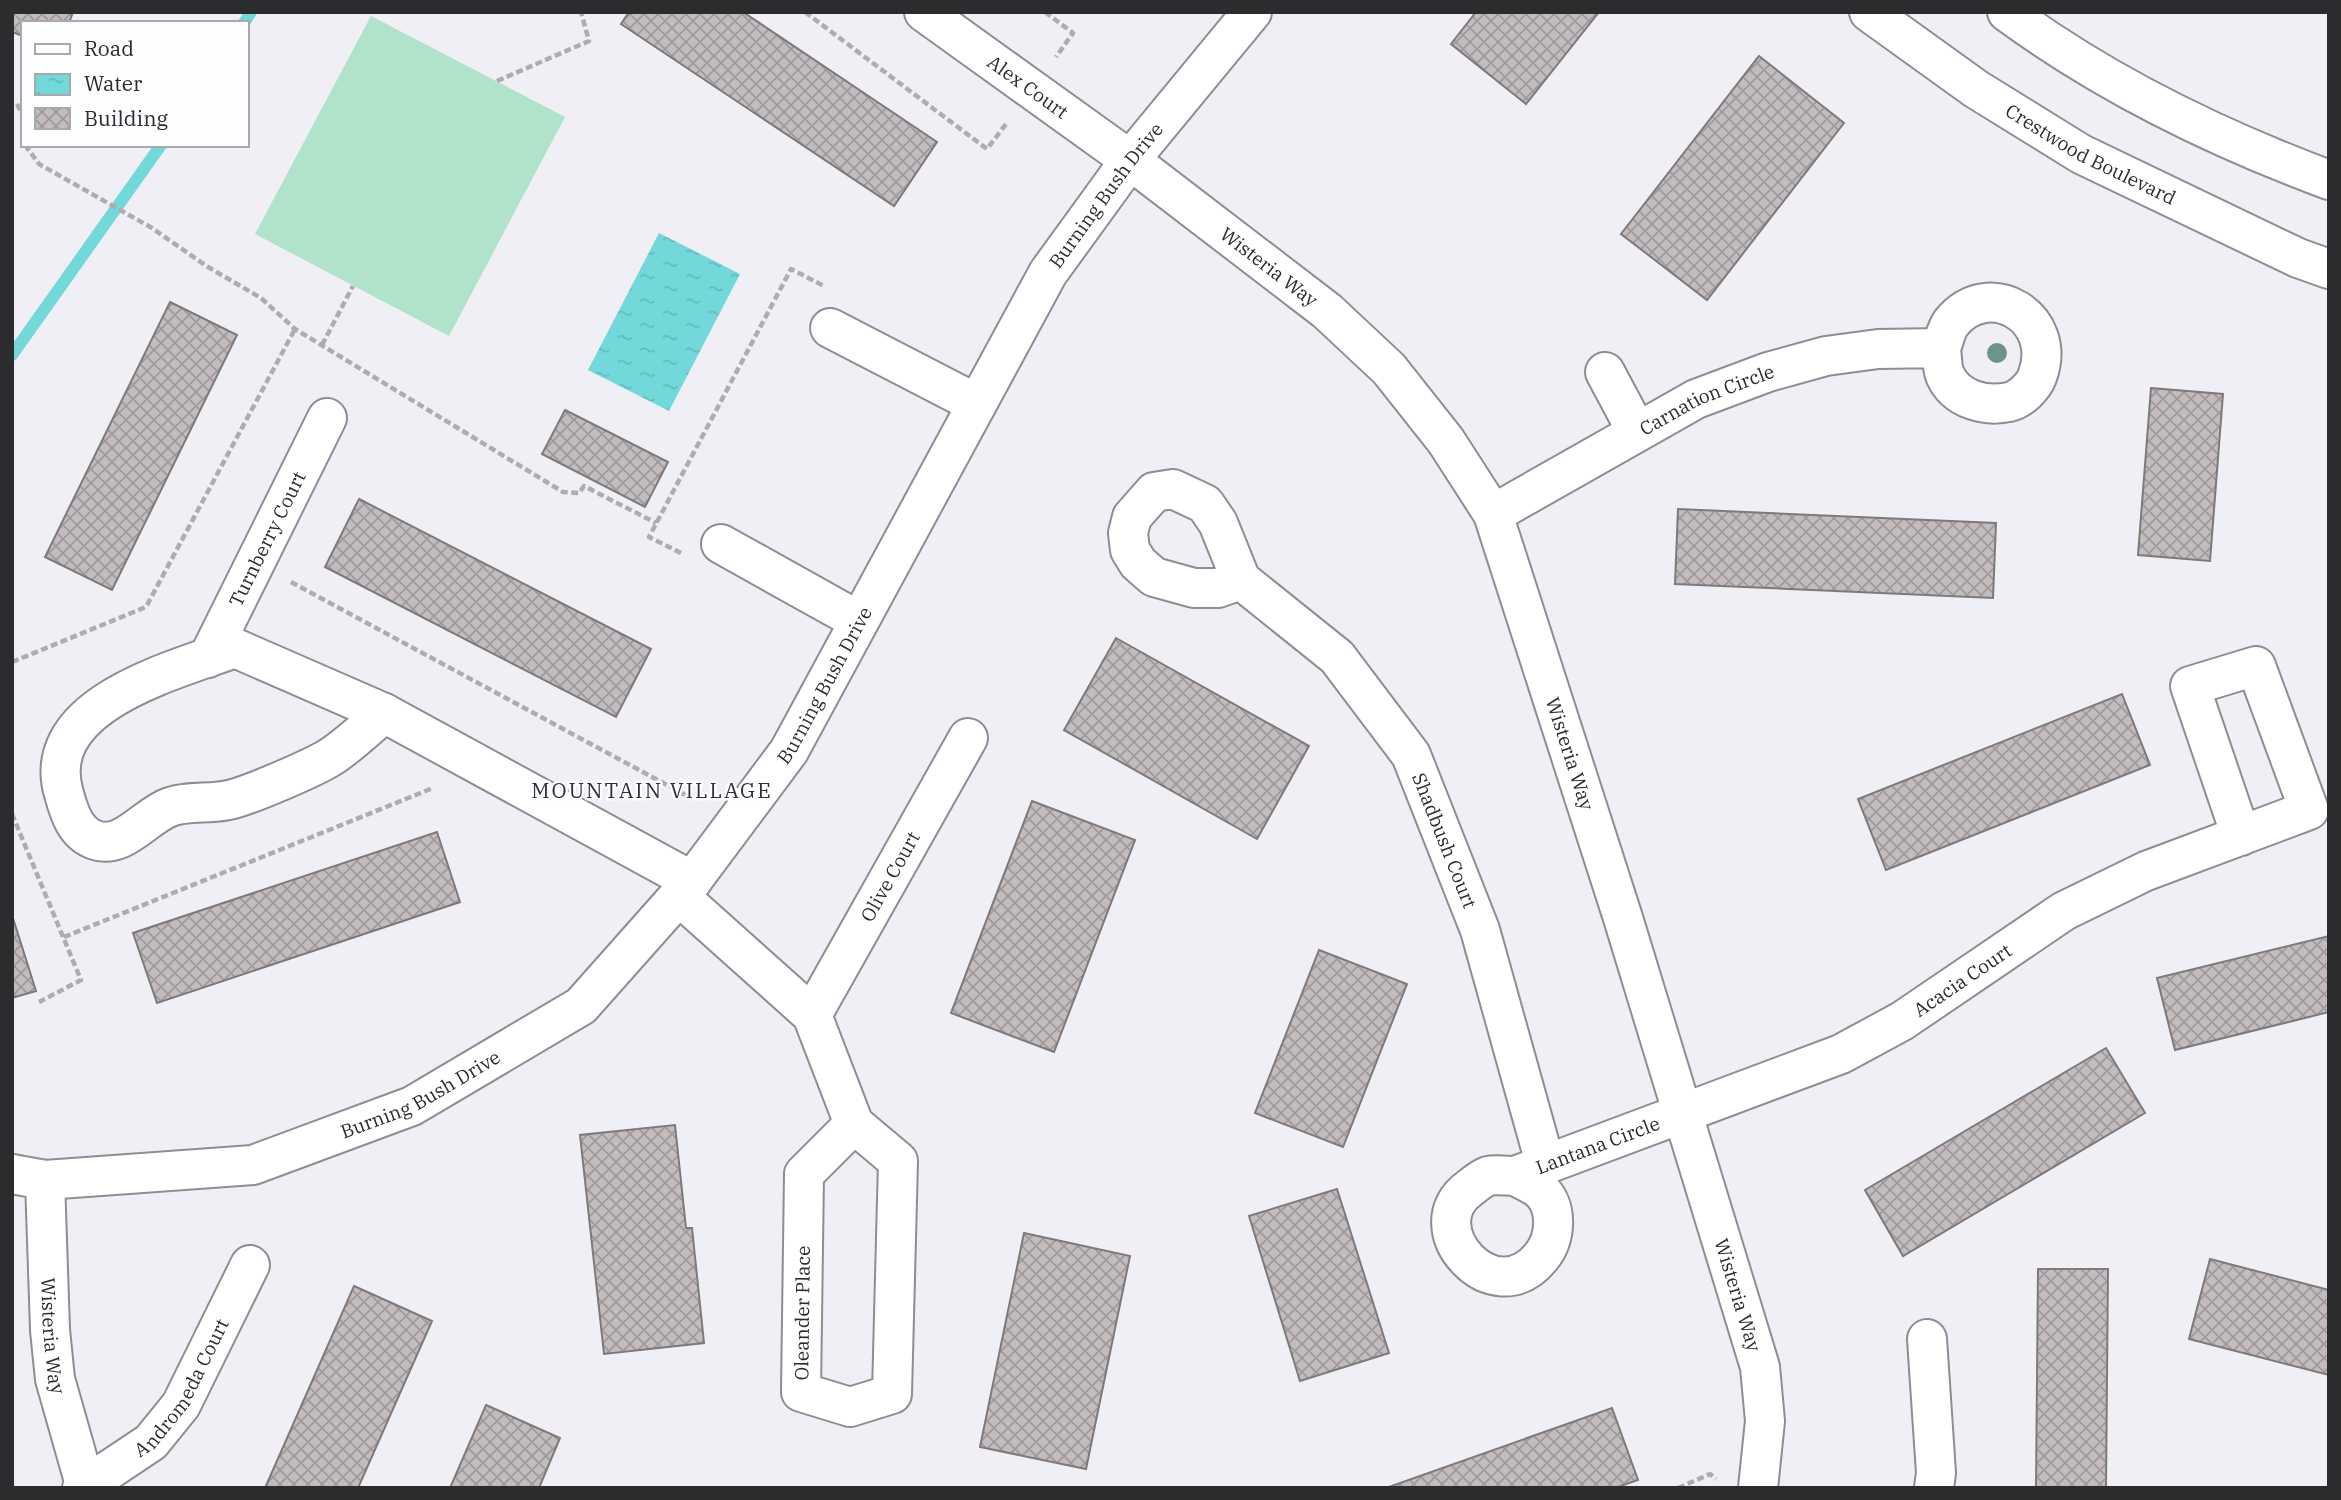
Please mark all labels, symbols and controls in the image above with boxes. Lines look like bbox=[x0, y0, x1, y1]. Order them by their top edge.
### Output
legend bbox=[21, 21, 248, 147]
text: Road bbox=[84, 34, 134, 62]
street label: Alex Court bbox=[983, 50, 1073, 124]
text: Water bbox=[84, 69, 143, 97]
street label: Crestwood Boulevard bbox=[2001, 98, 2180, 210]
text: Building bbox=[84, 104, 169, 132]
street label: Burning Bush Drive bbox=[1044, 118, 1168, 273]
street label: Wisteria Way bbox=[1215, 222, 1324, 312]
street label: Carnation Circle bbox=[1635, 359, 1777, 441]
street label: Turnberry Court bbox=[223, 467, 311, 611]
street label: Burning Bush Drive bbox=[771, 602, 877, 769]
street label: Wisteria Way bbox=[1541, 694, 1600, 814]
street label: Shadbush Court bbox=[1407, 769, 1482, 912]
district label: MOUNTAIN VILLAGE bbox=[531, 776, 773, 804]
street label: Olive Court bbox=[855, 827, 925, 926]
street label: Acacia Court bbox=[1909, 938, 2016, 1022]
street label: Burning Bush Drive bbox=[337, 1045, 504, 1144]
street label: Lantana Circle bbox=[1532, 1111, 1663, 1179]
street label: Wisteria Way bbox=[1709, 1236, 1767, 1355]
street label: Oleander Place bbox=[789, 1246, 815, 1381]
street label: Wisteria Way bbox=[36, 1277, 71, 1398]
street label: Andromeda Court bbox=[129, 1314, 234, 1462]

